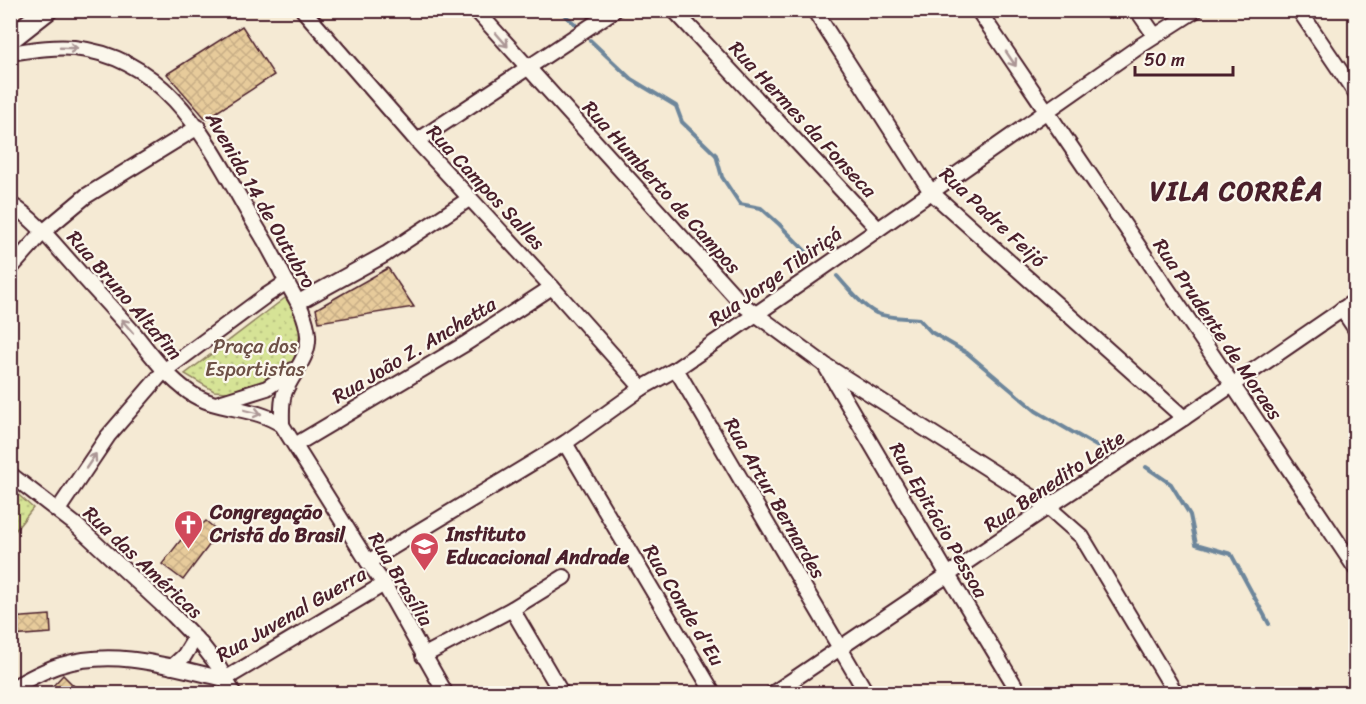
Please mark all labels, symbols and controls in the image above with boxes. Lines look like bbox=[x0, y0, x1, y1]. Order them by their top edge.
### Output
one-way arrow bbox=[495, 32, 509, 47]
street label: Rua Hermes da Fonseca bbox=[720, 32, 886, 207]
scale bar bbox=[1135, 39, 1232, 77]
one-way arrow bbox=[58, 43, 78, 54]
text: 50 m bbox=[1144, 44, 1185, 76]
one-way arrow bbox=[1005, 50, 1017, 67]
street label: Rua Humberto de Campos bbox=[573, 92, 750, 283]
street label: Avenida 14 de Outubro bbox=[195, 104, 326, 295]
street label: Rua Campos Salles bbox=[418, 116, 554, 259]
street label: Rua Padre Feijó bbox=[931, 158, 1055, 277]
district label: VILA CORRÊA bbox=[1150, 168, 1324, 214]
street label: Rua Jorge Tibiriçá bbox=[701, 217, 849, 336]
street label: Rua Bruno Altafim bbox=[58, 222, 192, 369]
street label: Rua Prudente de Moraes bbox=[1143, 231, 1292, 428]
street label: Rua João Z. Anchetta bbox=[325, 287, 504, 414]
one-way arrow bbox=[120, 319, 134, 334]
park label: Praça dos Esportistas bbox=[205, 329, 306, 387]
one-way arrow bbox=[243, 406, 262, 418]
street label: Rua Artur Bernardes bbox=[714, 411, 836, 586]
street label: Rua Benedito Leite bbox=[976, 421, 1132, 542]
street label: Rua Epitácio Pessoa bbox=[880, 436, 998, 606]
one-way arrow bbox=[85, 453, 97, 470]
place label: Congregação Cristã do Brasil bbox=[209, 495, 346, 553]
street label: Rua das Américas bbox=[74, 497, 211, 628]
church icon: Congregação Cristã do Brasil bbox=[173, 508, 205, 550]
place label: Instituto Educacional Andrade bbox=[445, 517, 630, 575]
street label: Rua Brasília bbox=[358, 525, 443, 634]
school or university icon: Instituto Educacional Andrade bbox=[409, 530, 441, 572]
street label: Rua Conde d'Eu bbox=[633, 537, 734, 673]
street label: Rua Juvenal Guerra bbox=[209, 556, 374, 672]

